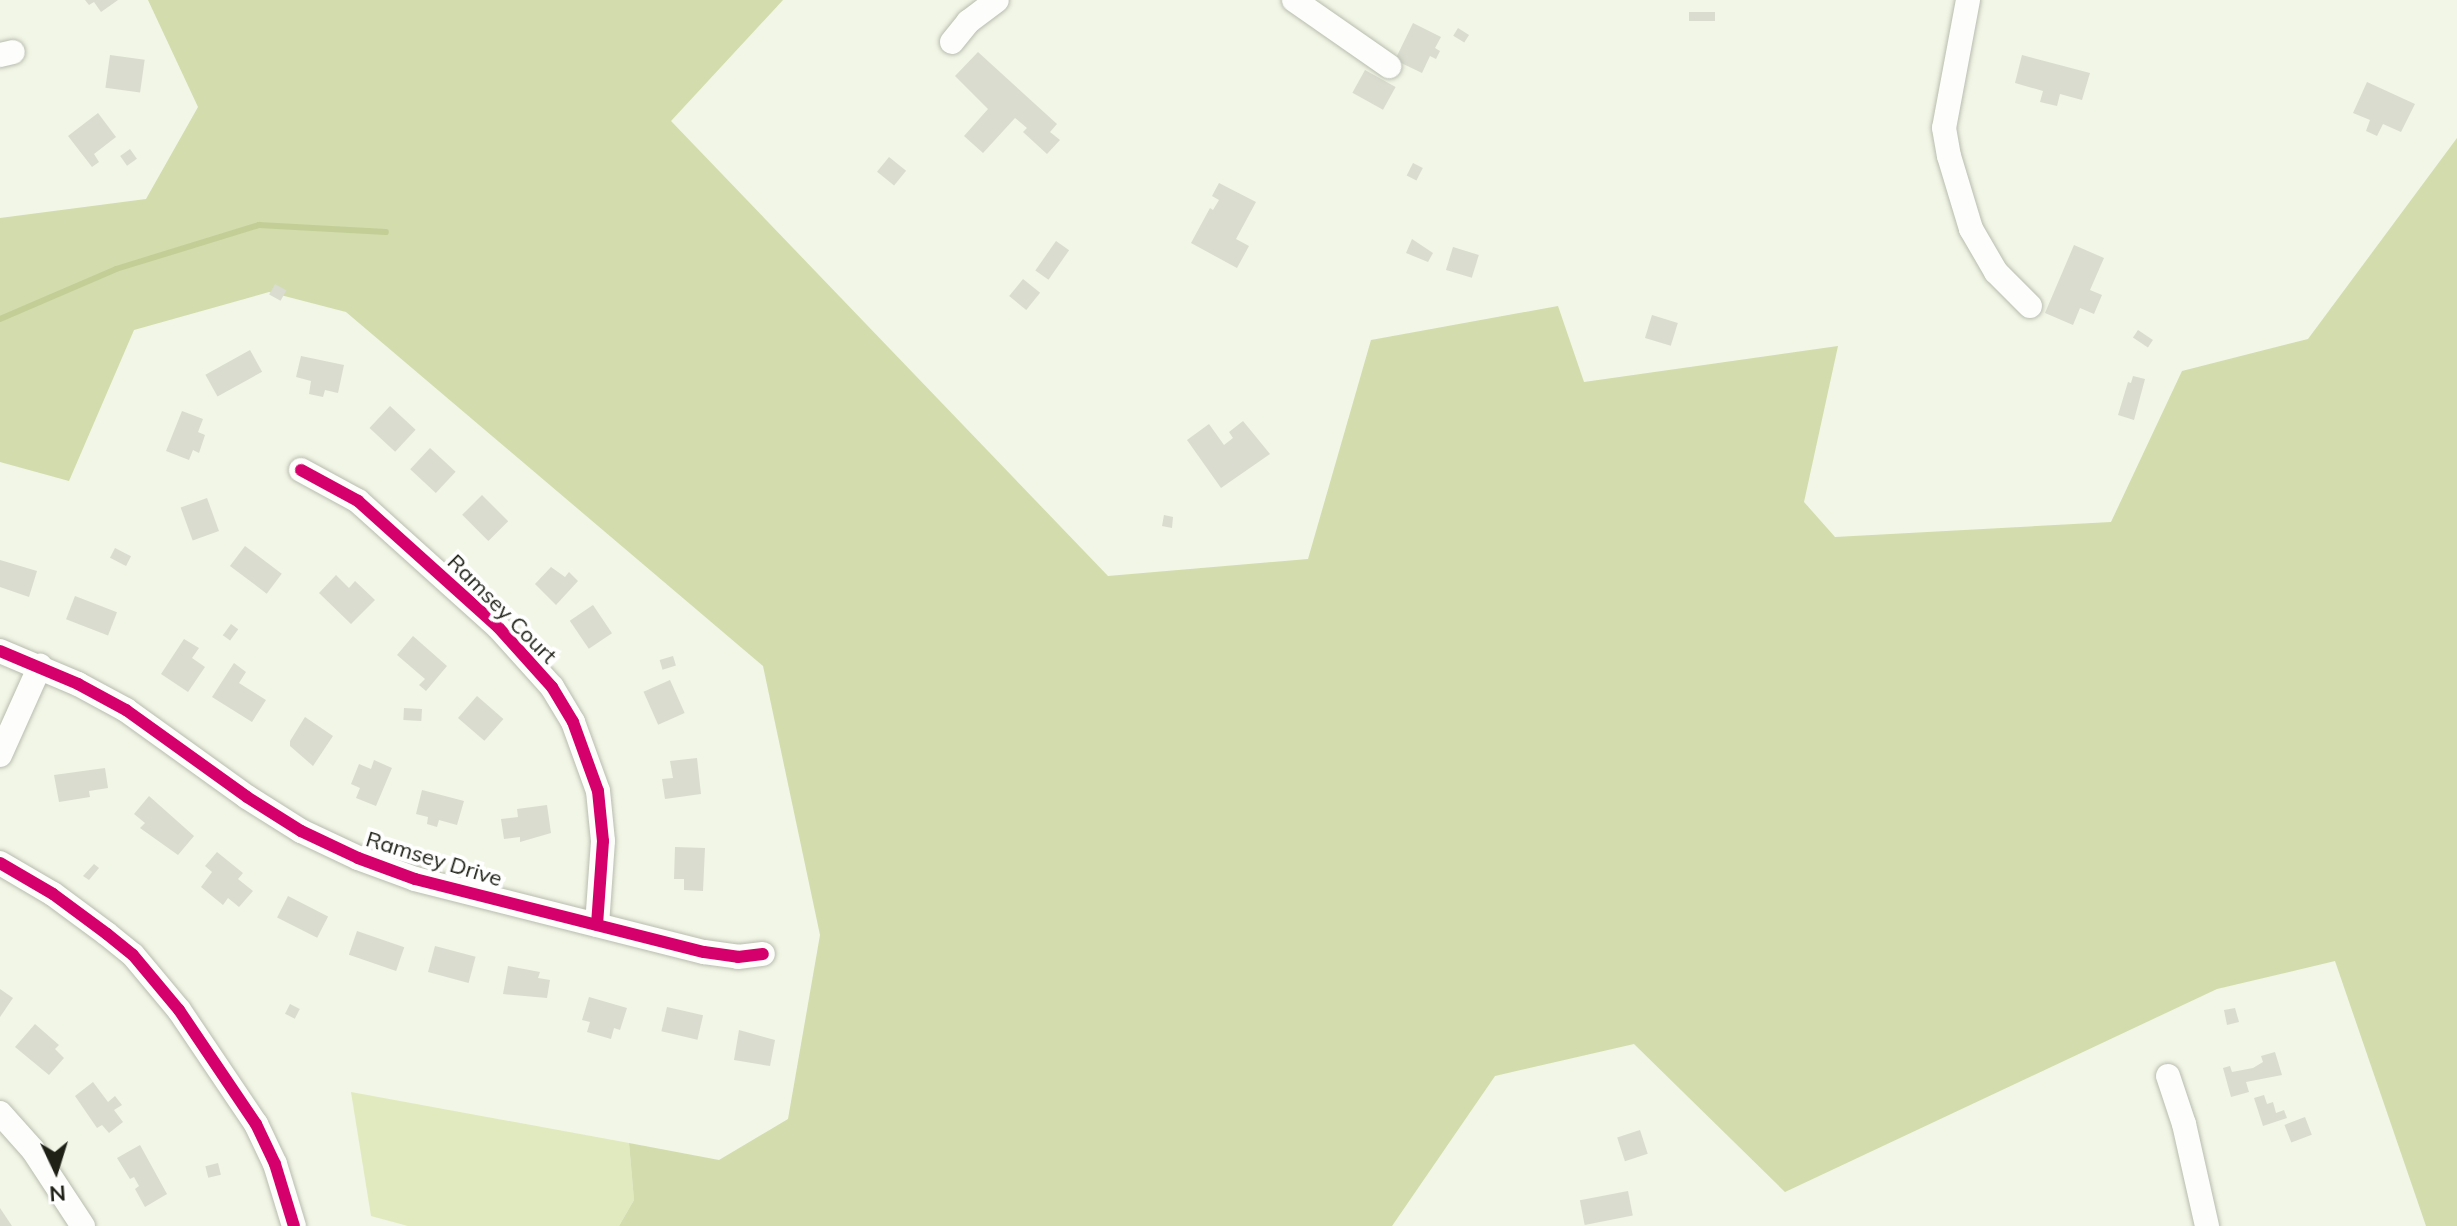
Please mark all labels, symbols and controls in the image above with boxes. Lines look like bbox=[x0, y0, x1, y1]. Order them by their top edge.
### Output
street label: Ramsey Court bbox=[442, 549, 562, 669]
street label: Ramsey Drive bbox=[363, 826, 505, 892]
north arrow bbox=[16, 1130, 96, 1210]
text: N bbox=[48, 1179, 67, 1208]

